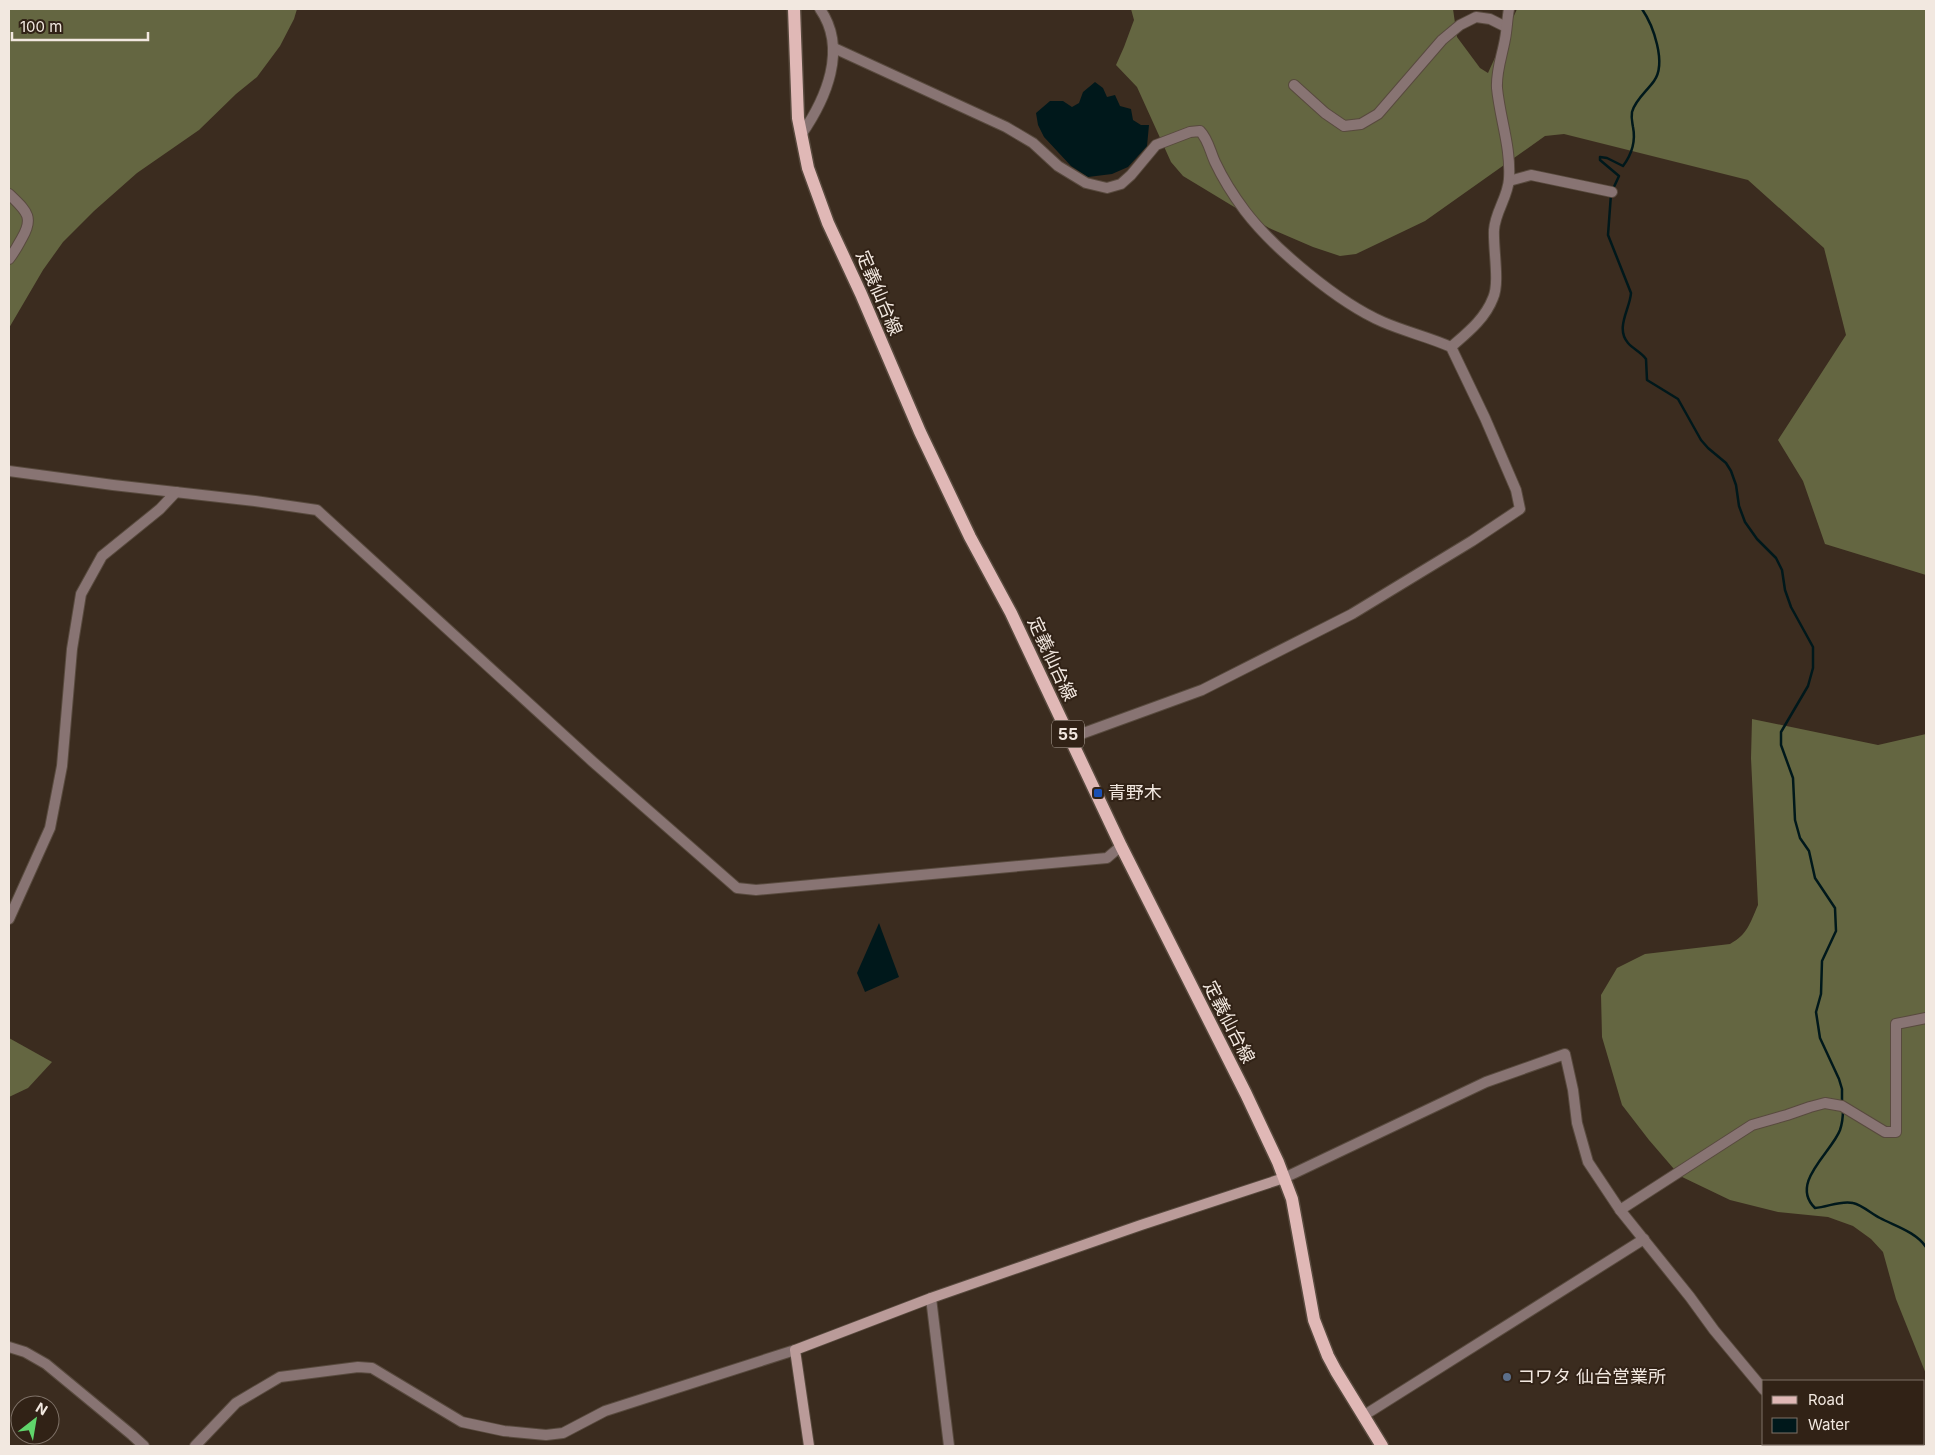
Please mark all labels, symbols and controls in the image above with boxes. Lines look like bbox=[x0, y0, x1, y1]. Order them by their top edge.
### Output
scale bar bbox=[12, 10, 149, 42]
text: 100 m bbox=[20, 17, 62, 36]
street label: 定義仙台線 bbox=[852, 247, 907, 338]
street label: 定義仙台線 bbox=[1024, 614, 1081, 704]
road number: 55 bbox=[1052, 721, 1084, 748]
place label: 青野木 bbox=[1108, 782, 1162, 803]
marker: 青野木 bbox=[1092, 787, 1104, 799]
street label: 定義仙台線 bbox=[1200, 977, 1259, 1067]
place label: コワタ 仙台営業所 bbox=[1517, 1366, 1666, 1387]
marker: コワタ 仙台営業所 bbox=[1501, 1371, 1513, 1383]
legend bbox=[1762, 1380, 1925, 1445]
text: Road bbox=[1808, 1390, 1844, 1409]
north arrow bbox=[10, 1395, 60, 1445]
text: N bbox=[33, 1398, 51, 1418]
text: Water bbox=[1808, 1415, 1850, 1434]

